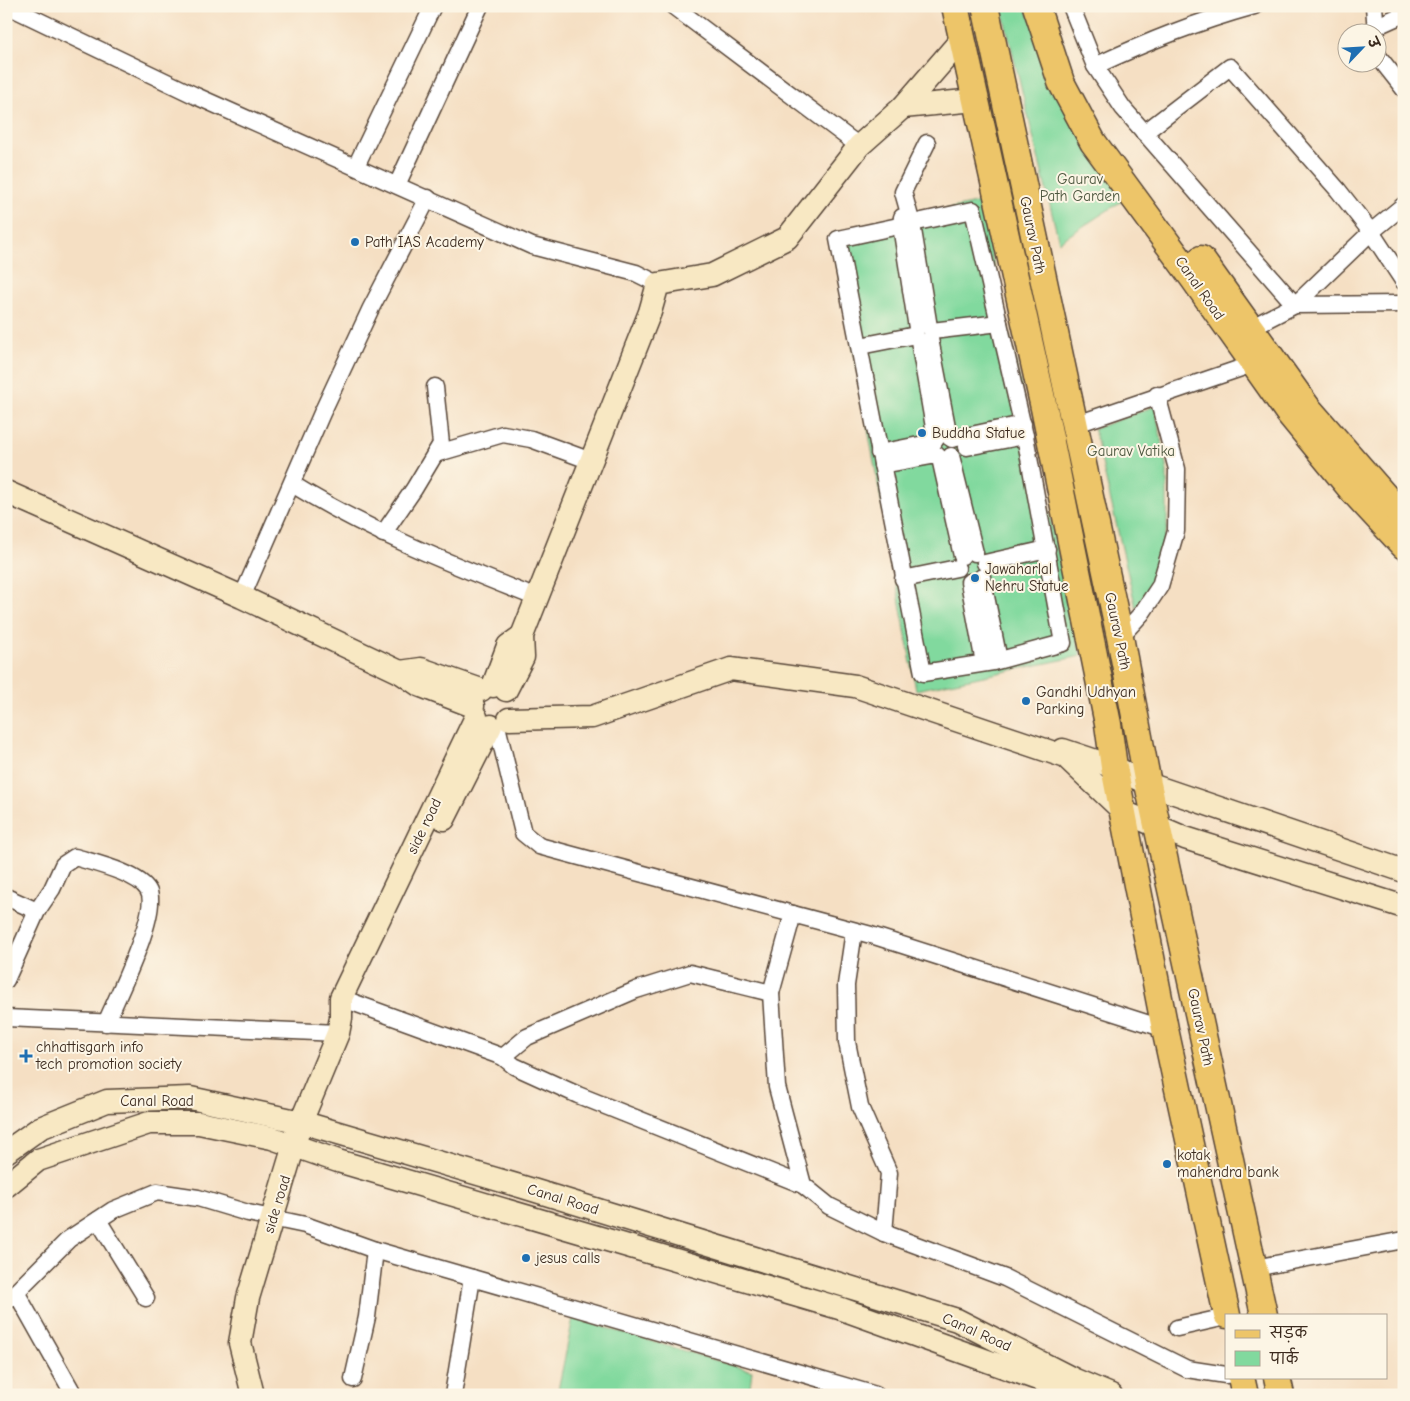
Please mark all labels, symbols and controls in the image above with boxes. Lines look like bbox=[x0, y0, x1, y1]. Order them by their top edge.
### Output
north arrow bbox=[1338, 22, 1388, 72]
text: उ bbox=[1363, 33, 1384, 52]
park label: Gaurav Path Garden bbox=[1040, 170, 1120, 205]
street label: Gaurav Path bbox=[1016, 195, 1050, 275]
place label: Path IAS Academy bbox=[365, 233, 484, 251]
marker: Path IAS Academy bbox=[349, 236, 361, 248]
street label: Canal Road bbox=[1171, 253, 1229, 323]
place label: Buddha Statue bbox=[932, 424, 1025, 442]
marker: Buddha Statue bbox=[916, 427, 928, 439]
park label: Gaurav Vatika bbox=[1087, 442, 1175, 460]
place label: Jawaharlal Nehru Statue bbox=[985, 560, 1069, 595]
marker: Jawaharlal Nehru Statue bbox=[969, 572, 981, 584]
street label: Gaurav Path bbox=[1101, 591, 1135, 671]
place label: Gandhi Udhyan Parking bbox=[1036, 683, 1136, 718]
marker: Gandhi Udhyan Parking bbox=[1020, 695, 1032, 707]
street label: side road bbox=[403, 795, 445, 857]
street label: Gaurav Path bbox=[1184, 987, 1218, 1067]
place label: chhattisgarh info tech promotion society bbox=[35, 1038, 182, 1073]
marker: chhattisgarh info tech promotion society bbox=[20, 1050, 32, 1062]
street label: Canal Road bbox=[120, 1092, 194, 1110]
place label: kotak mahendra bank bbox=[1177, 1146, 1279, 1181]
marker: kotak mahendra bank bbox=[1161, 1158, 1173, 1170]
street label: side road bbox=[260, 1173, 294, 1235]
street label: Canal Road bbox=[525, 1180, 601, 1218]
place label: jesus calls bbox=[534, 1249, 600, 1267]
marker: jesus calls bbox=[520, 1252, 532, 1264]
street label: Canal Road bbox=[940, 1309, 1014, 1355]
legend bbox=[1225, 1314, 1388, 1378]
text: सड़क bbox=[1269, 1324, 1308, 1343]
text: पार्क bbox=[1269, 1347, 1300, 1368]

